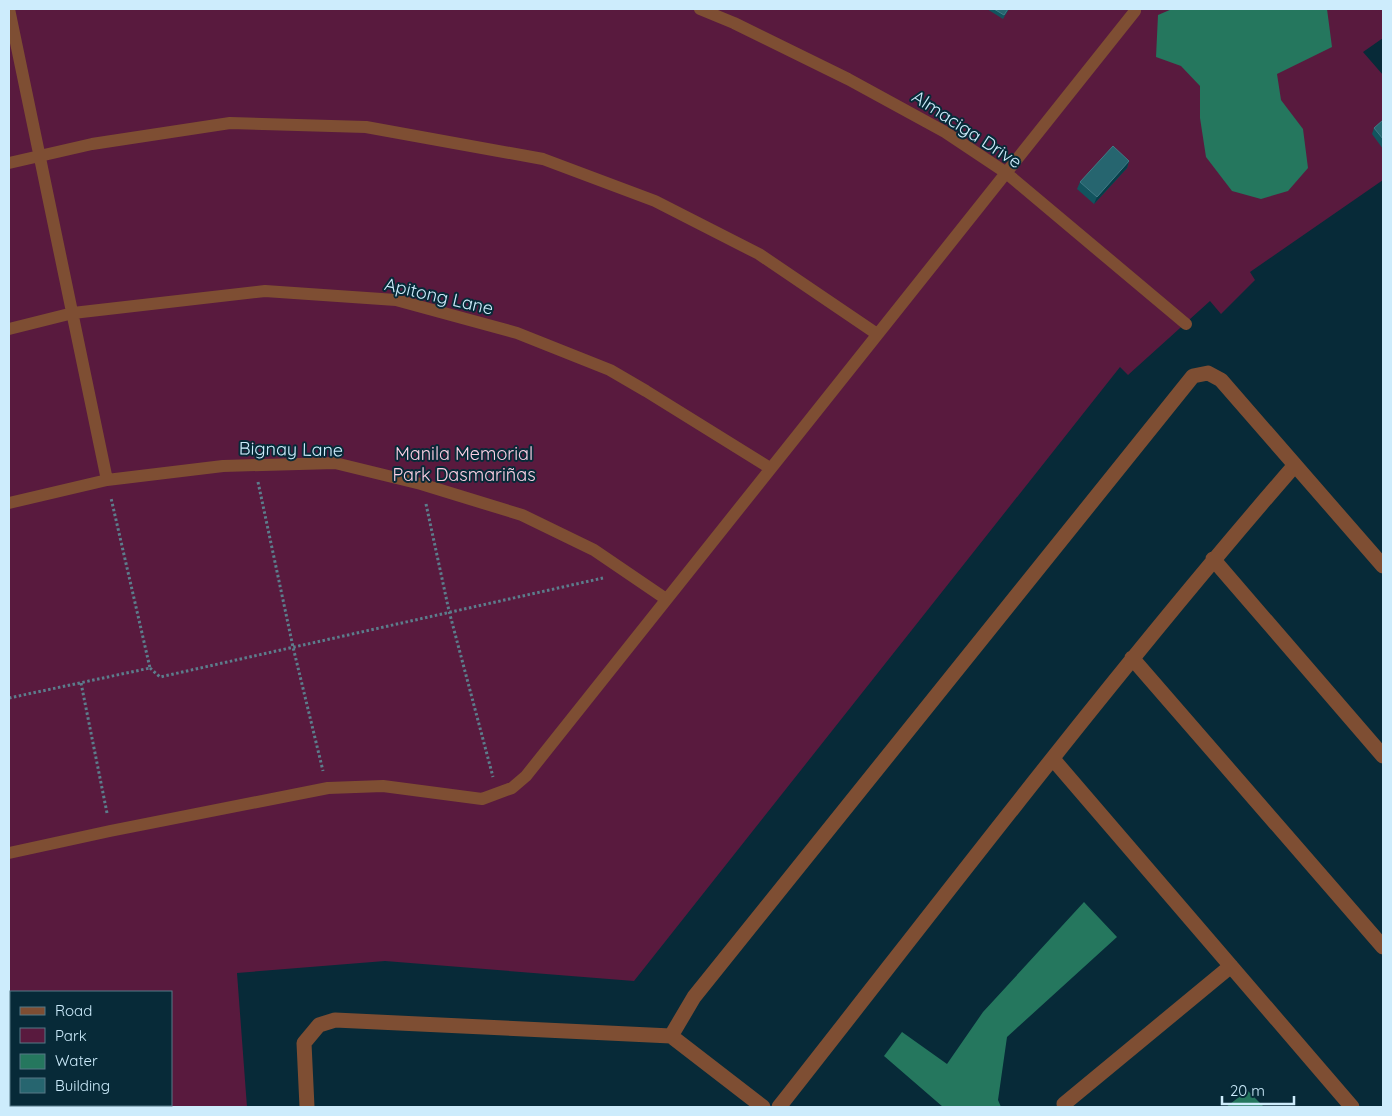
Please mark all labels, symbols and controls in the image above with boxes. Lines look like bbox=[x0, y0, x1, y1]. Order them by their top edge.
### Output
street label: Almaciga Drive bbox=[908, 85, 1026, 173]
street label: Apitong Lane bbox=[382, 272, 496, 320]
street label: Bignay Lane bbox=[239, 437, 343, 461]
park label: Manila Memorial Park Dasmariñas bbox=[392, 442, 536, 486]
legend bbox=[10, 991, 172, 1106]
text: Road bbox=[55, 1001, 92, 1020]
text: Park bbox=[55, 1026, 87, 1045]
text: Water bbox=[55, 1051, 98, 1070]
scale bar bbox=[1222, 1074, 1294, 1106]
text: Building bbox=[55, 1076, 110, 1095]
text: 20 m bbox=[1230, 1081, 1265, 1100]

